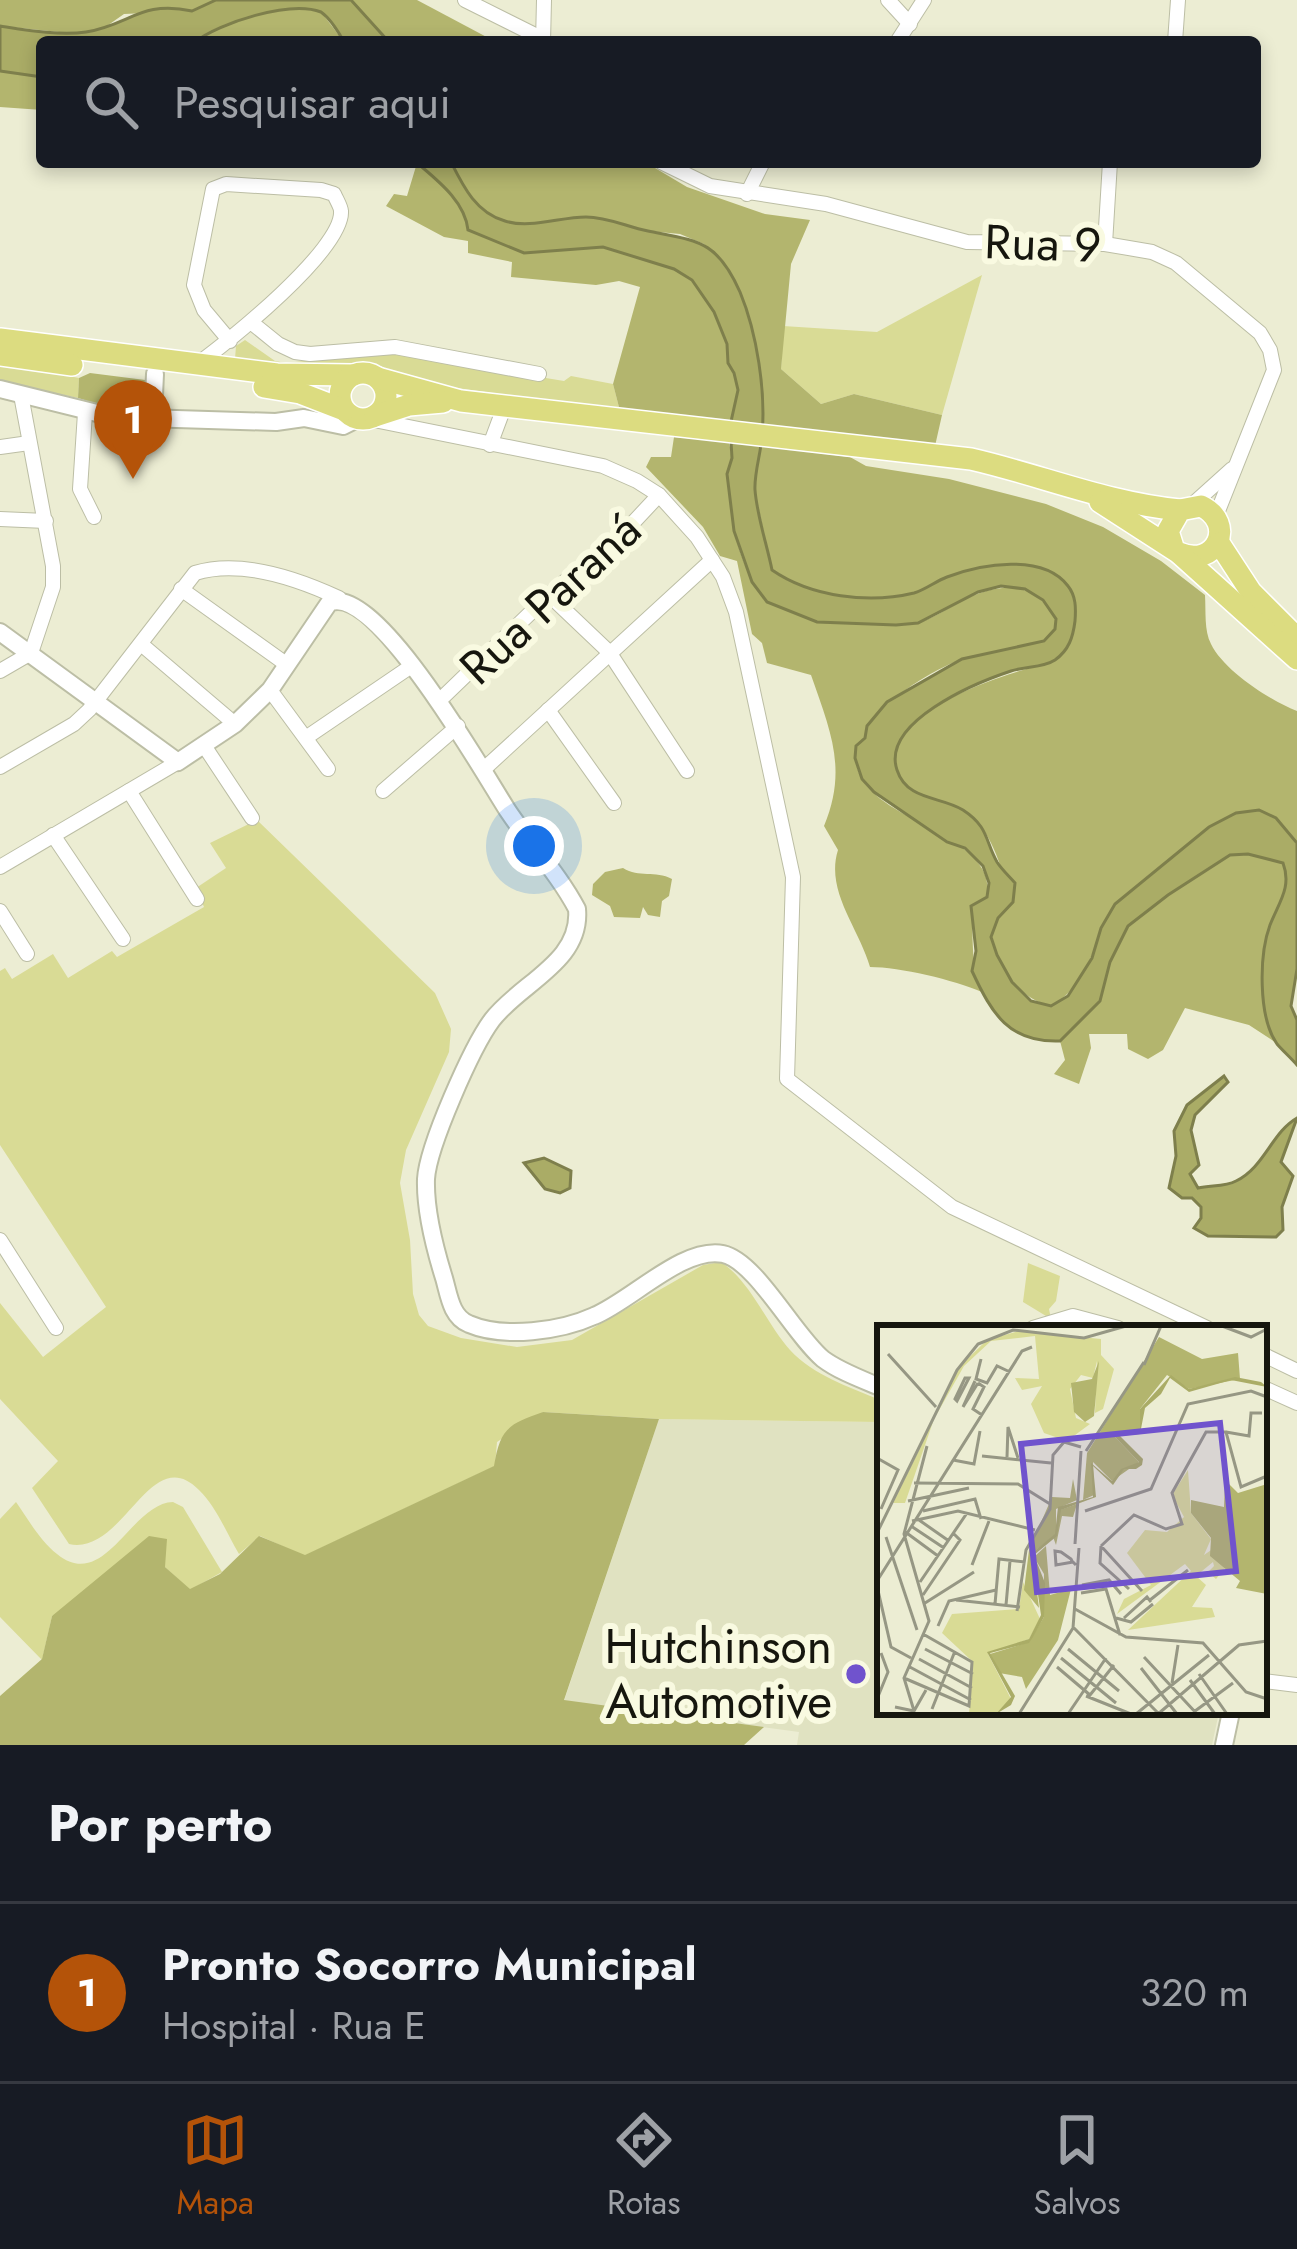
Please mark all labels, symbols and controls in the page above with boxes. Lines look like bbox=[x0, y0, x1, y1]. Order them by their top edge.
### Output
search box bbox=[36, 36, 1261, 168]
icon: search bbox=[78, 69, 144, 135]
text: Pesquisar aqui bbox=[174, 70, 451, 135]
street label: Rua 9 bbox=[983, 207, 1103, 280]
pin: 1 bbox=[94, 380, 172, 479]
street label: Rua Paraná bbox=[444, 496, 656, 701]
your location bbox=[504, 816, 564, 876]
inset map bbox=[877, 1325, 1267, 1715]
place label: Hutchinson Automotive bbox=[604, 1612, 832, 1736]
marker: Hutchinson Automotive bbox=[843, 1661, 869, 1687]
text: Por perto bbox=[48, 1786, 273, 1860]
text: Pronto Socorro Municipal bbox=[162, 1932, 697, 1997]
text: 1 bbox=[77, 1964, 97, 2021]
text: 320 m bbox=[1140, 1964, 1249, 2021]
text: Hospital · Rua E bbox=[162, 1997, 426, 2054]
tab: Mapa bbox=[177, 2107, 254, 2226]
tab: Rotas bbox=[607, 2107, 680, 2226]
tab: Salvos bbox=[1034, 2107, 1120, 2226]

